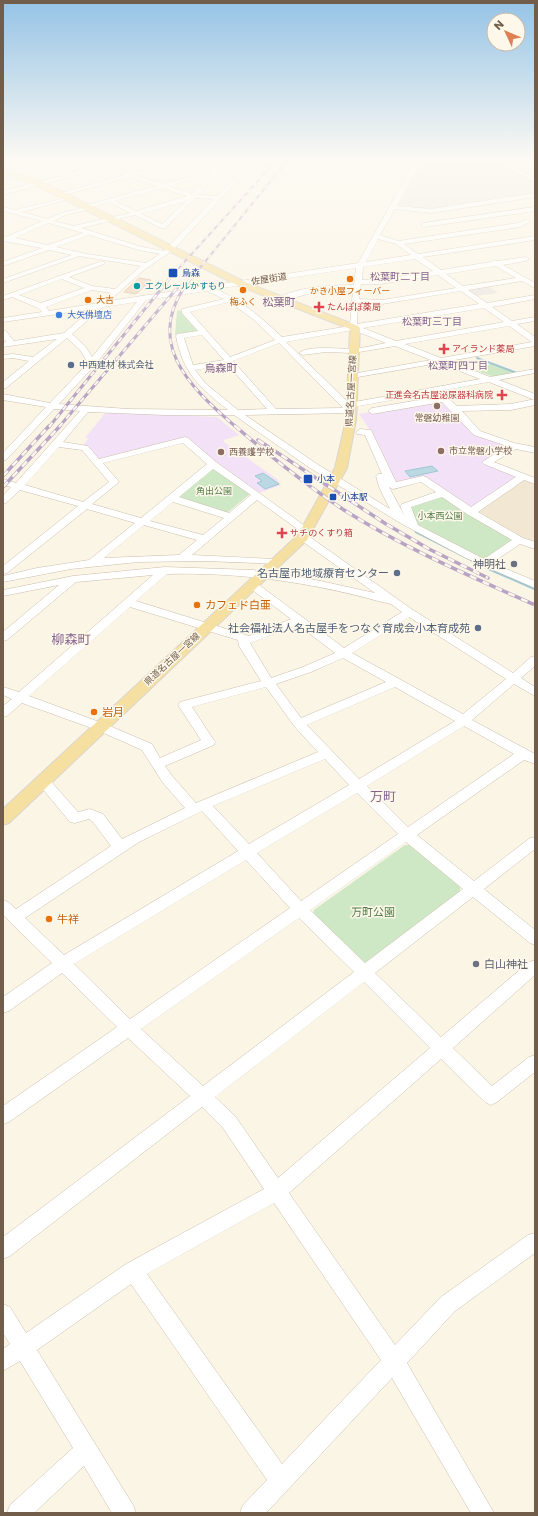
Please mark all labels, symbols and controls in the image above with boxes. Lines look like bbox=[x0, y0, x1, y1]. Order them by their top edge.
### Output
north arrow bbox=[486, 12, 526, 52]
text: N bbox=[490, 17, 507, 34]
marker: 烏森 bbox=[167, 267, 179, 279]
place label: 烏森 bbox=[182, 267, 200, 279]
district label: 松葉町二丁目 bbox=[370, 269, 430, 284]
street label: 佐屋街道 bbox=[249, 270, 288, 288]
marker: かき小屋フィーバー bbox=[345, 274, 355, 284]
place label: エクレールかすもり bbox=[145, 280, 226, 292]
marker: エクレールかすもり bbox=[132, 281, 142, 291]
marker: 梅ふく bbox=[238, 285, 248, 295]
place label: かき小屋フィーバー bbox=[310, 285, 390, 297]
place label: 大吉 bbox=[96, 294, 114, 306]
district label: 松葉町 bbox=[263, 294, 296, 310]
marker: 大吉 bbox=[83, 295, 93, 305]
place label: 梅ふく bbox=[229, 296, 257, 308]
place label: たんぽぽ薬局 bbox=[327, 301, 381, 313]
marker: たんぽぽ薬局 bbox=[314, 302, 324, 312]
place label: 大矢佛壇店 bbox=[67, 309, 112, 321]
marker: 大矢佛壇店 bbox=[54, 310, 64, 320]
district label: 松葉町三丁目 bbox=[402, 314, 462, 329]
place label: アイランド薬局 bbox=[452, 343, 515, 355]
marker: アイランド薬局 bbox=[439, 344, 449, 354]
street label: 県道名古屋一宮線 bbox=[343, 354, 359, 427]
district label: 松葉町四丁目 bbox=[428, 358, 488, 373]
place label: 中西建材 株式会社 bbox=[79, 359, 153, 371]
marker: 中西建材 株式会社 bbox=[66, 360, 76, 370]
district label: 烏森町 bbox=[205, 360, 238, 376]
place label: 正進会名古屋泌尿器科病院 bbox=[385, 389, 493, 401]
marker: 正進会名古屋泌尿器科病院 bbox=[496, 389, 508, 401]
marker: 常磐幼稚園 bbox=[432, 401, 442, 411]
place label: 常磐幼稚園 bbox=[414, 412, 460, 424]
place label: 市立常磐小学校 bbox=[449, 445, 512, 457]
place label: 西養護学校 bbox=[229, 446, 274, 458]
marker: 市立常磐小学校 bbox=[436, 446, 446, 456]
marker: 西養護学校 bbox=[216, 447, 226, 457]
marker: 小本 bbox=[302, 473, 314, 485]
place label: 小本 bbox=[317, 473, 335, 485]
park label: 角出公園 bbox=[196, 485, 232, 497]
place label: 小本駅 bbox=[341, 491, 368, 503]
marker: 小本駅 bbox=[328, 492, 338, 502]
park label: 小本西公園 bbox=[417, 510, 463, 522]
place label: サチのくすり箱 bbox=[290, 527, 353, 539]
marker: サチのくすり箱 bbox=[277, 528, 287, 538]
place label: 神明社 bbox=[473, 556, 506, 572]
marker: 神明社 bbox=[509, 559, 519, 569]
place label: 名古屋市地域療育センター bbox=[257, 565, 389, 581]
marker: 名古屋市地域療育センター bbox=[392, 568, 402, 578]
place label: カフェド白亜 bbox=[205, 597, 271, 613]
marker: カフェド白亜 bbox=[192, 600, 202, 610]
place label: 社会福祉法人名古屋手をつなぐ育成会小本育成苑 bbox=[228, 620, 470, 636]
marker: 社会福祉法人名古屋手をつなぐ育成会小本育成苑 bbox=[473, 623, 483, 633]
street label: 県道名古屋一宮線 bbox=[142, 629, 203, 688]
district label: 柳森町 bbox=[51, 630, 91, 649]
place label: 岩月 bbox=[102, 704, 124, 720]
marker: 岩月 bbox=[89, 707, 99, 717]
district label: 万町 bbox=[370, 787, 396, 806]
park label: 万町公園 bbox=[351, 904, 395, 920]
place label: 牛祥 bbox=[57, 911, 79, 927]
marker: 牛祥 bbox=[44, 914, 54, 924]
place label: 白山神社 bbox=[484, 956, 528, 972]
marker: 白山神社 bbox=[471, 959, 481, 969]

